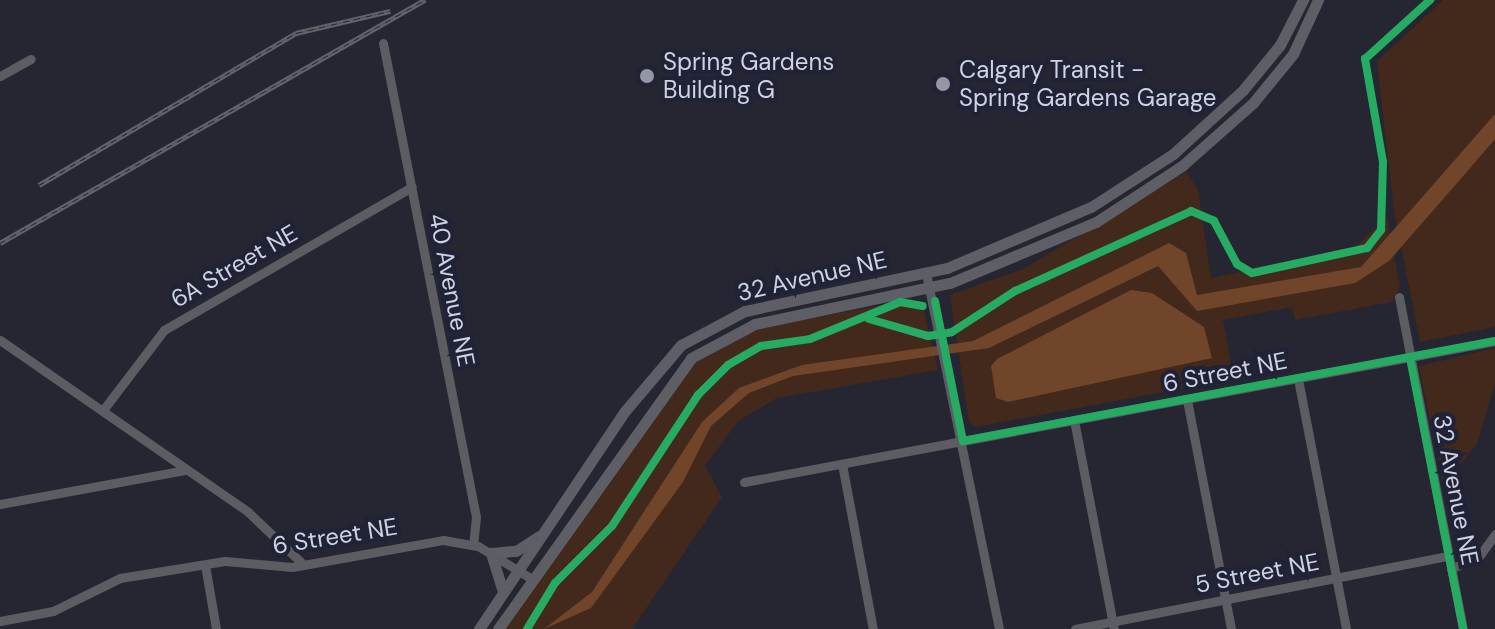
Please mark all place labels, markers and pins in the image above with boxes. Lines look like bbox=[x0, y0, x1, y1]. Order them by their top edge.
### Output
place label: Spring Gardens Building G bbox=[663, 48, 834, 104]
place label: Calgary Transit - Spring Gardens Garage bbox=[959, 56, 1216, 112]
marker: Spring Gardens Building G bbox=[638, 67, 656, 85]
marker: Calgary Transit - Spring Gardens Garage bbox=[934, 75, 952, 93]

